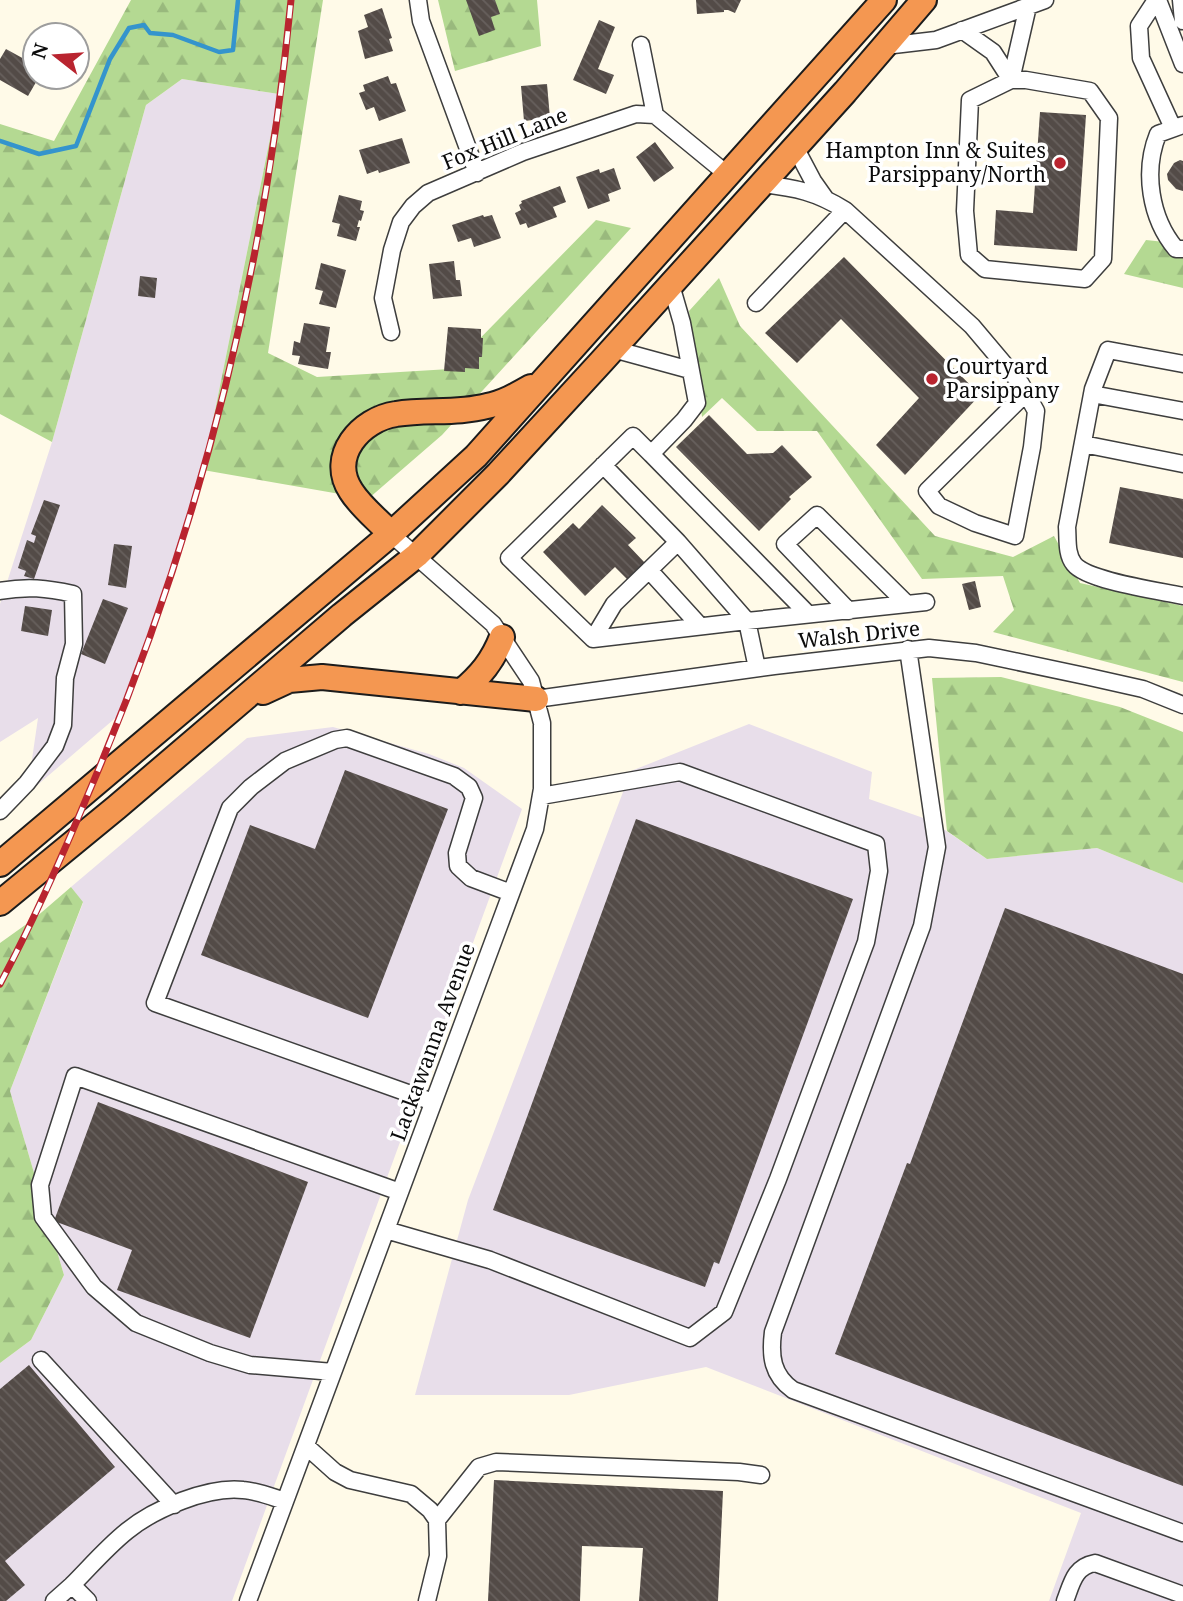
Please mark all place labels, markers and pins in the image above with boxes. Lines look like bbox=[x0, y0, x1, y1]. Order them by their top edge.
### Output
place label: Hampton Inn & Suites Parsippany/North bbox=[825, 136, 1046, 188]
marker: Hampton Inn & Suites Parsippany/North bbox=[1052, 155, 1068, 171]
place label: Courtyard Parsippany bbox=[946, 352, 1059, 404]
marker: Courtyard Parsippany bbox=[924, 371, 940, 387]

